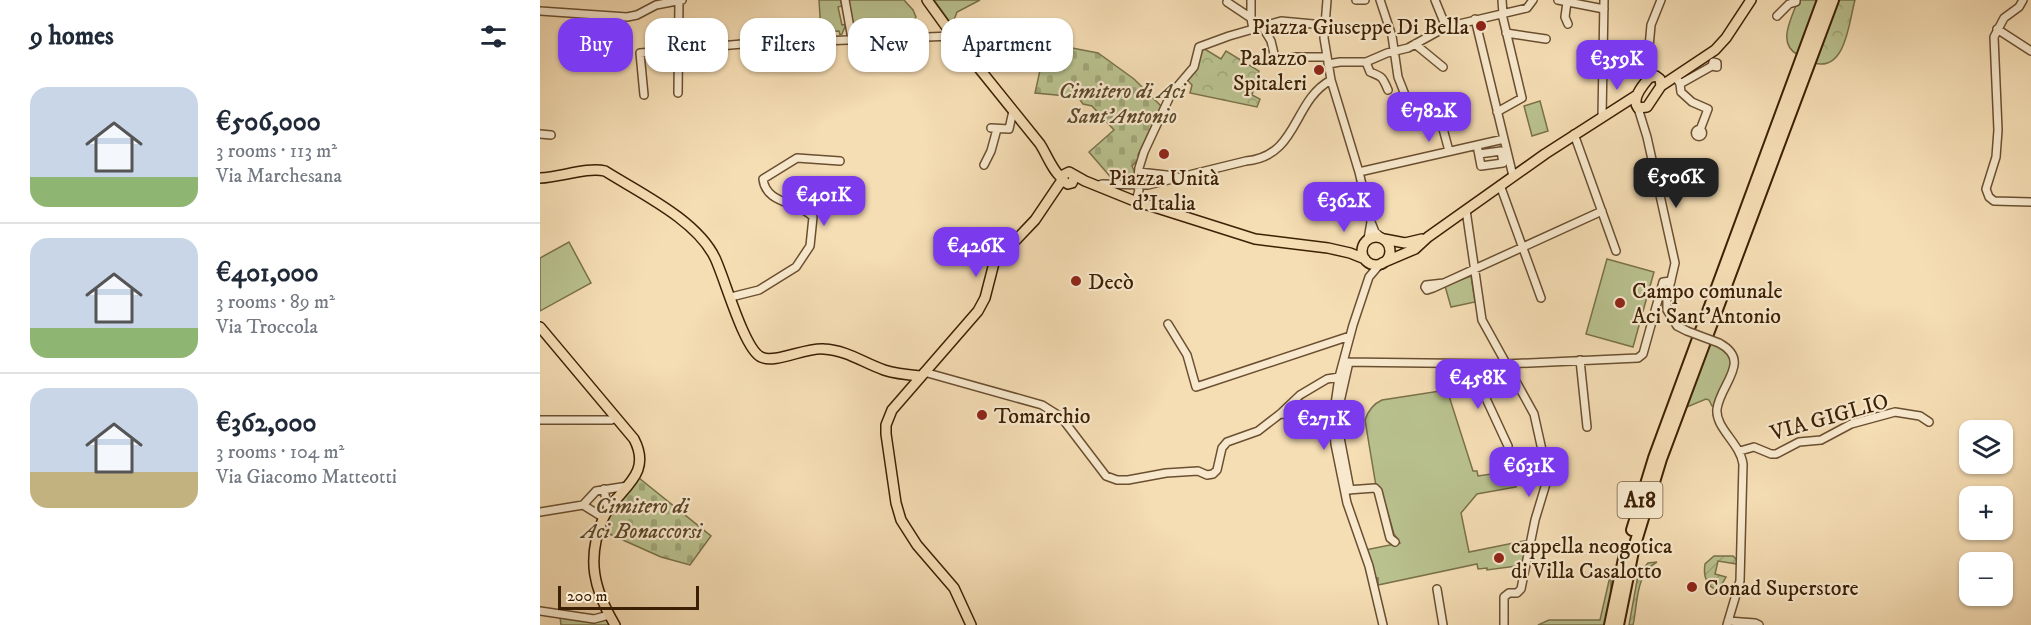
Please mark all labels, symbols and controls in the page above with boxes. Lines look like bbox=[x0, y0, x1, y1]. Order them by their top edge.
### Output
place label: Piazza Giuseppe Di Bella bbox=[1252, 14, 1470, 41]
chip: Buy bbox=[558, 18, 633, 72]
chip: Rent bbox=[645, 18, 728, 72]
chip: Filters bbox=[740, 18, 836, 72]
chip: New bbox=[848, 18, 929, 72]
chip: Apartment bbox=[941, 18, 1073, 72]
marker: Piazza Giuseppe Di Bella bbox=[1474, 19, 1488, 33]
text: 9 homes bbox=[30, 20, 114, 53]
icon: filters bbox=[477, 20, 510, 53]
pin: €359K bbox=[1575, 40, 1659, 91]
place label: Palazzo Spitaleri bbox=[1233, 45, 1307, 97]
text: €359K bbox=[1590, 47, 1644, 72]
marker: Palazzo Spitaleri bbox=[1312, 63, 1326, 77]
park label: Cimitero di Aci Sant'Antonio bbox=[1059, 78, 1187, 130]
pin: €782K bbox=[1387, 92, 1471, 143]
text: €782K bbox=[1401, 99, 1457, 124]
text: €506,000 bbox=[216, 106, 321, 139]
icon: home bbox=[78, 111, 150, 183]
text: 3 rooms · 113 m² bbox=[216, 139, 337, 164]
marker: Piazza Unità d'Italia bbox=[1157, 147, 1171, 161]
pin: €506K bbox=[1634, 158, 1718, 209]
text: Via Marchesana bbox=[216, 164, 342, 189]
place label: Piazza Unità d'Italia bbox=[1109, 165, 1220, 217]
text: €506K bbox=[1648, 165, 1704, 190]
pin: €401K bbox=[782, 176, 866, 227]
pin: €362K bbox=[1302, 182, 1386, 233]
text: €401K bbox=[796, 183, 852, 208]
text: €362K bbox=[1317, 189, 1371, 214]
pin: €426K bbox=[934, 227, 1018, 278]
text: €426K bbox=[947, 234, 1005, 259]
text: €401,000 bbox=[216, 257, 319, 290]
icon: home bbox=[78, 262, 150, 334]
place label: Decò bbox=[1088, 269, 1134, 296]
marker: Decò bbox=[1069, 274, 1083, 288]
place label: Campo comunale Aci Sant'Antonio bbox=[1632, 278, 1783, 330]
text: 3 rooms · 89 m² bbox=[216, 290, 335, 315]
marker: Campo comunale Aci Sant'Antonio bbox=[1613, 296, 1627, 310]
text: Via Troccola bbox=[216, 315, 318, 340]
pin: €458K bbox=[1436, 359, 1520, 410]
text: €458K bbox=[1449, 366, 1507, 391]
street label: VIA GIGLIO bbox=[1766, 388, 1892, 447]
pin: €271K bbox=[1282, 400, 1366, 451]
place label: Tomarchio bbox=[994, 403, 1090, 430]
text: €362,000 bbox=[216, 407, 317, 440]
text: €271K bbox=[1298, 407, 1351, 432]
marker: Tomarchio bbox=[975, 408, 989, 422]
icon: home bbox=[78, 412, 150, 484]
map controls bbox=[1959, 420, 2013, 606]
button: layers bbox=[1959, 420, 2013, 474]
text: 3 rooms · 104 m² bbox=[216, 440, 344, 465]
pin: €631K bbox=[1487, 447, 1571, 498]
text: €631K bbox=[1504, 454, 1555, 479]
text: Via Giacomo Matteotti bbox=[216, 465, 397, 490]
road number: A18 bbox=[1618, 482, 1662, 518]
button: + bbox=[1959, 486, 2013, 540]
park label: Cimitero di Aci Bonaccorsi bbox=[579, 493, 703, 545]
place label: cappella neogotica di Villa Casalotto bbox=[1511, 533, 1673, 585]
marker: cappella neogotica di Villa Casalotto bbox=[1492, 551, 1506, 565]
button: − bbox=[1959, 552, 2013, 606]
place label: Conad Superstore bbox=[1704, 575, 1859, 602]
marker: Conad Superstore bbox=[1685, 580, 1699, 594]
scale bar bbox=[558, 583, 699, 610]
text: 200 m bbox=[567, 586, 608, 606]

